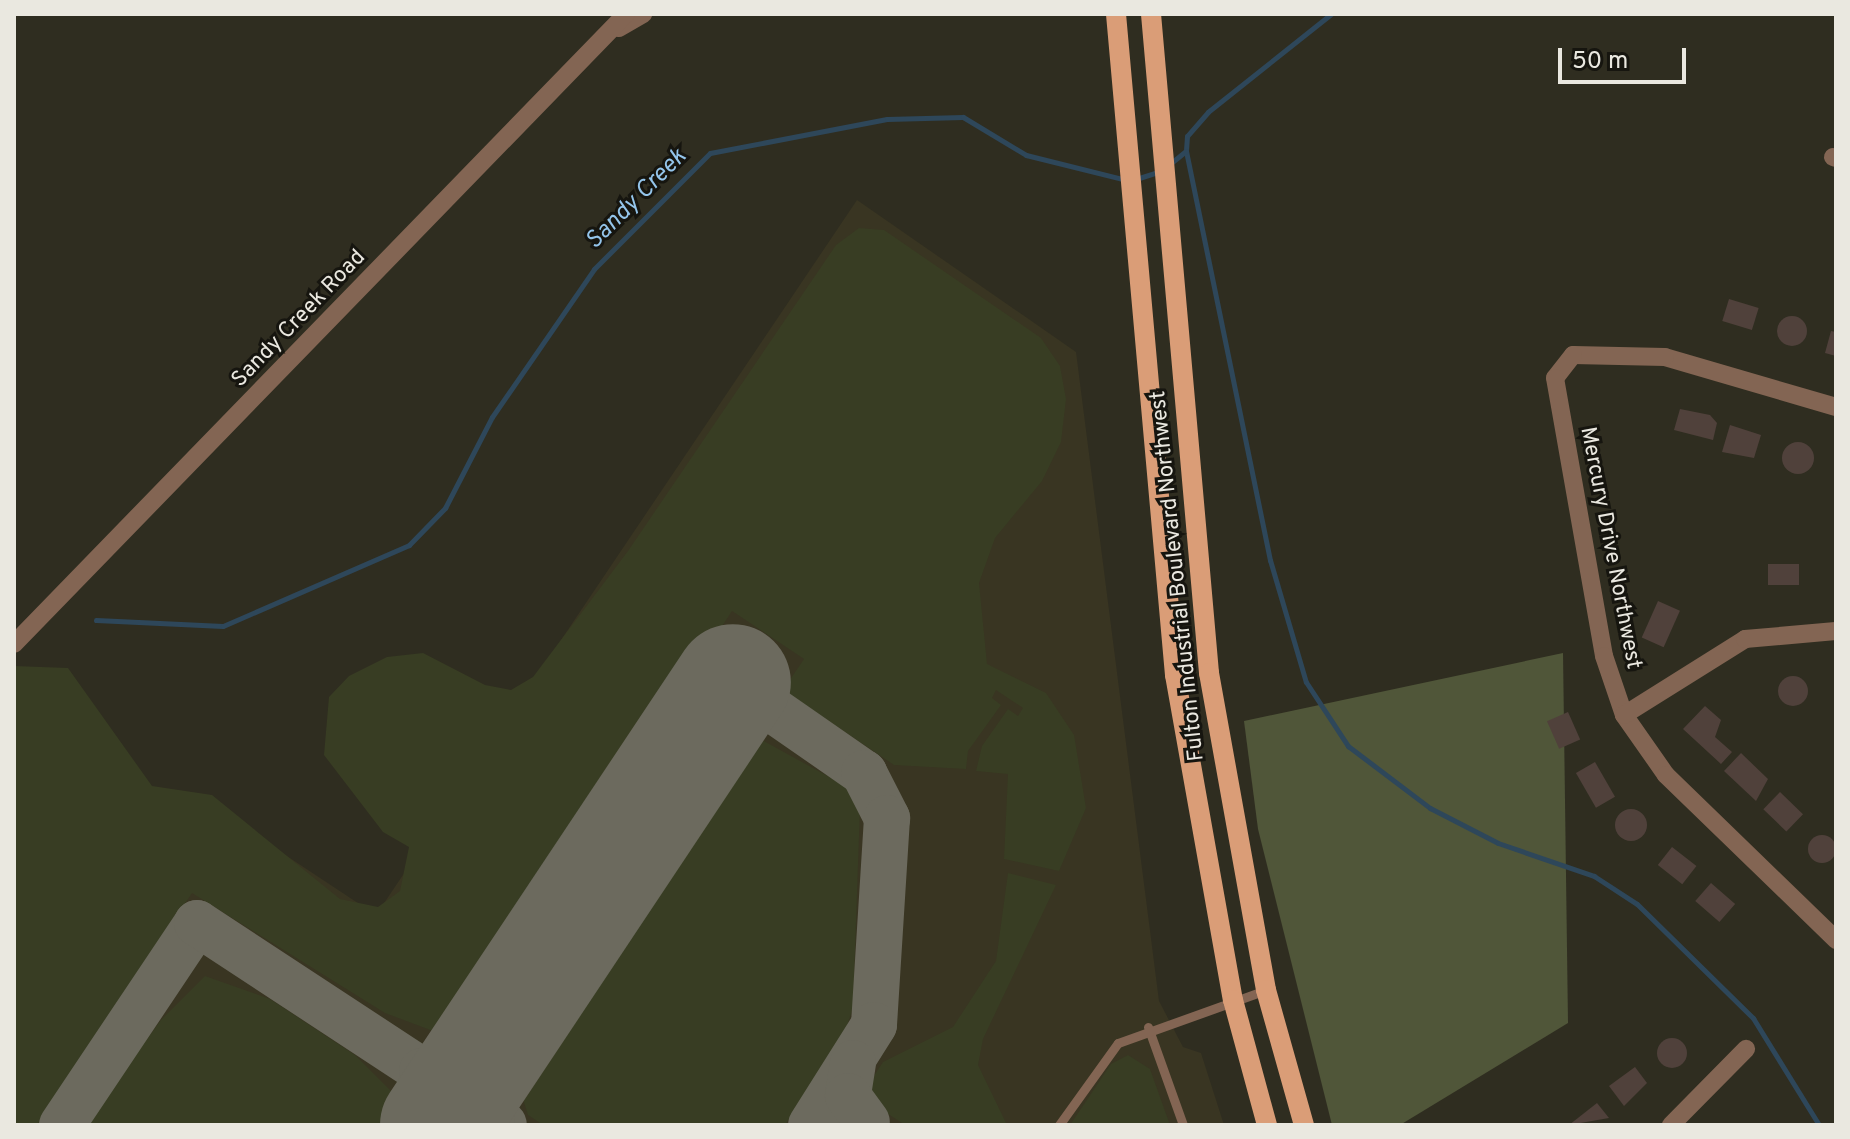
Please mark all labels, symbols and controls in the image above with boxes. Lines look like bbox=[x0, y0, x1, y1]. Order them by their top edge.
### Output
scale bar bbox=[1562, 32, 1690, 82]
text: 50 m bbox=[1572, 47, 1628, 77]
water label: Sandy Creek bbox=[581, 144, 693, 256]
street label: Sandy Creek Road bbox=[227, 245, 371, 393]
street label: Fulton Industrial Boulevard Northwest bbox=[1145, 390, 1211, 762]
street label: Mercury Drive Northwest bbox=[1574, 425, 1646, 671]

